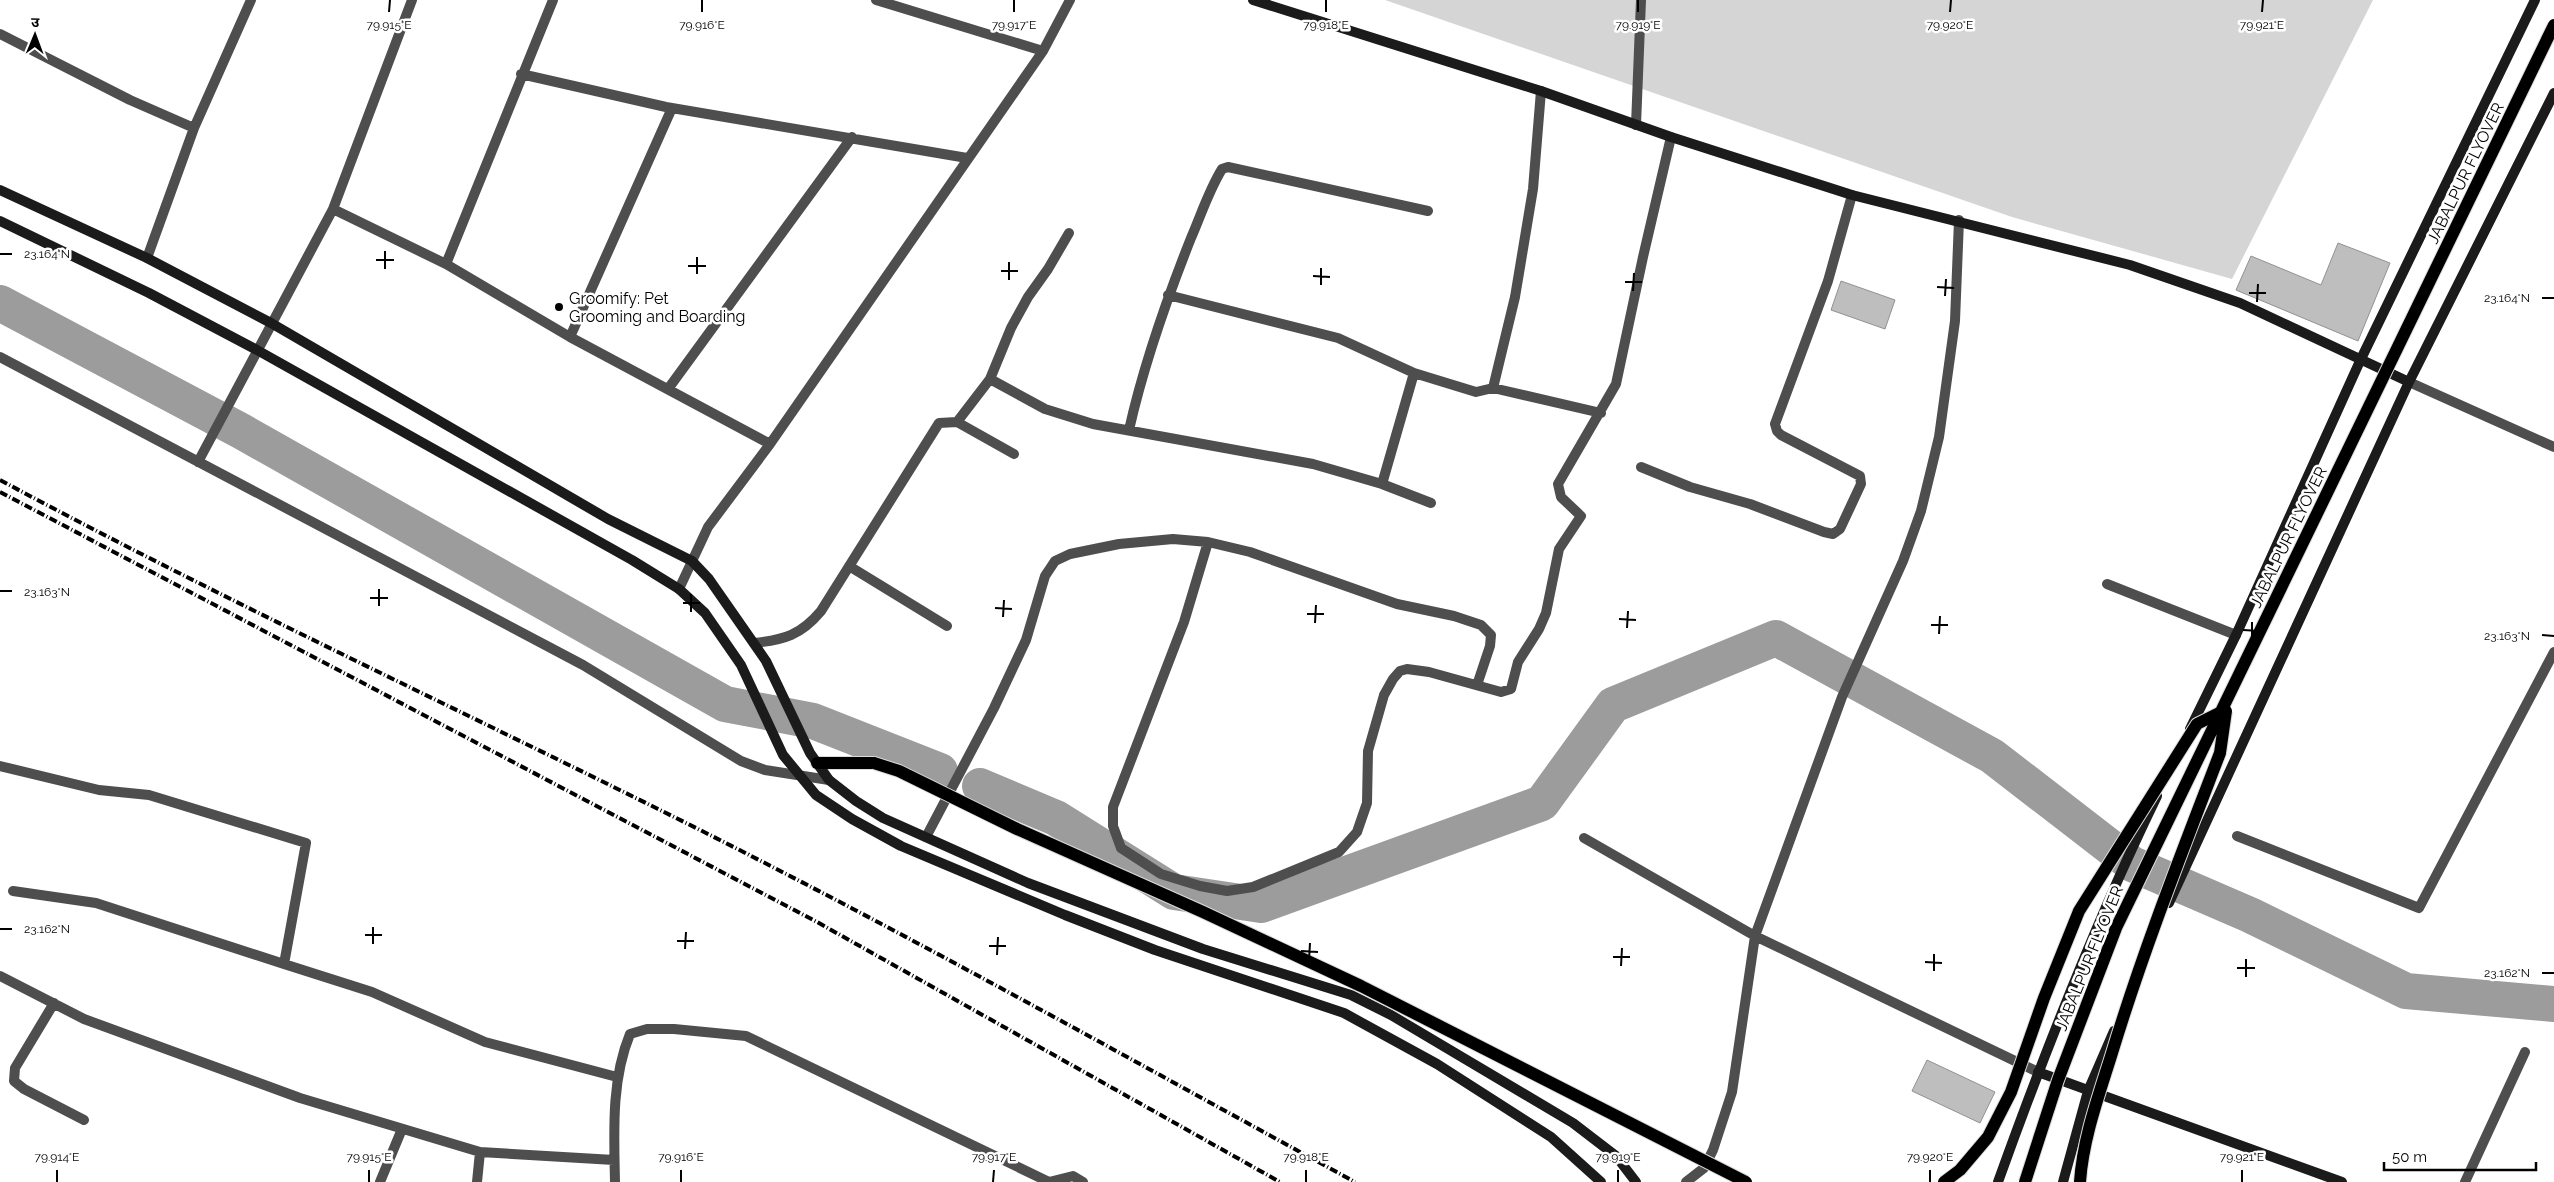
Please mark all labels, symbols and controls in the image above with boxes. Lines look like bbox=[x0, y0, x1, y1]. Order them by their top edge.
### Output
north arrow bbox=[10, 10, 60, 60]
text: उ bbox=[31, 14, 40, 30]
text: 79.915°E bbox=[367, 18, 411, 32]
text: 79.916°E bbox=[679, 18, 725, 32]
text: 79.917°E bbox=[992, 18, 1036, 32]
text: 79.918°E bbox=[1303, 18, 1349, 32]
text: 79.919°E bbox=[1616, 18, 1660, 32]
text: 79.920°E bbox=[1927, 18, 1973, 32]
text: 79.921°E bbox=[2240, 18, 2284, 32]
street label: JABALPUR FLYOVER bbox=[2423, 100, 2508, 247]
text: 23.164°N bbox=[24, 247, 70, 261]
place label: Groomify: Pet Grooming and Boarding bbox=[569, 289, 745, 326]
text: 23.164°N bbox=[2484, 291, 2530, 305]
marker: Groomify: Pet Grooming and Boarding bbox=[553, 301, 565, 313]
street label: JABALPUR FLYOVER bbox=[2246, 464, 2331, 611]
text: 23.163°N bbox=[24, 585, 70, 599]
text: 23.163°N bbox=[2484, 629, 2530, 643]
street label: JABALPUR FLYOVER bbox=[2052, 883, 2127, 1033]
text: 23.162°N bbox=[24, 922, 70, 936]
text: 23.162°N bbox=[2484, 966, 2530, 980]
scale bar bbox=[2384, 1140, 2536, 1172]
text: 50 m bbox=[2392, 1148, 2427, 1166]
text: 79.914°E bbox=[35, 1150, 79, 1164]
text: 79.915°E bbox=[347, 1150, 391, 1164]
text: 79.916°E bbox=[658, 1150, 704, 1164]
text: 79.917°E bbox=[972, 1150, 1016, 1164]
text: 79.918°E bbox=[1283, 1150, 1329, 1164]
text: 79.919°E bbox=[1596, 1150, 1640, 1164]
text: 79.920°E bbox=[1907, 1150, 1953, 1164]
text: 79.921°E bbox=[2220, 1150, 2264, 1164]

